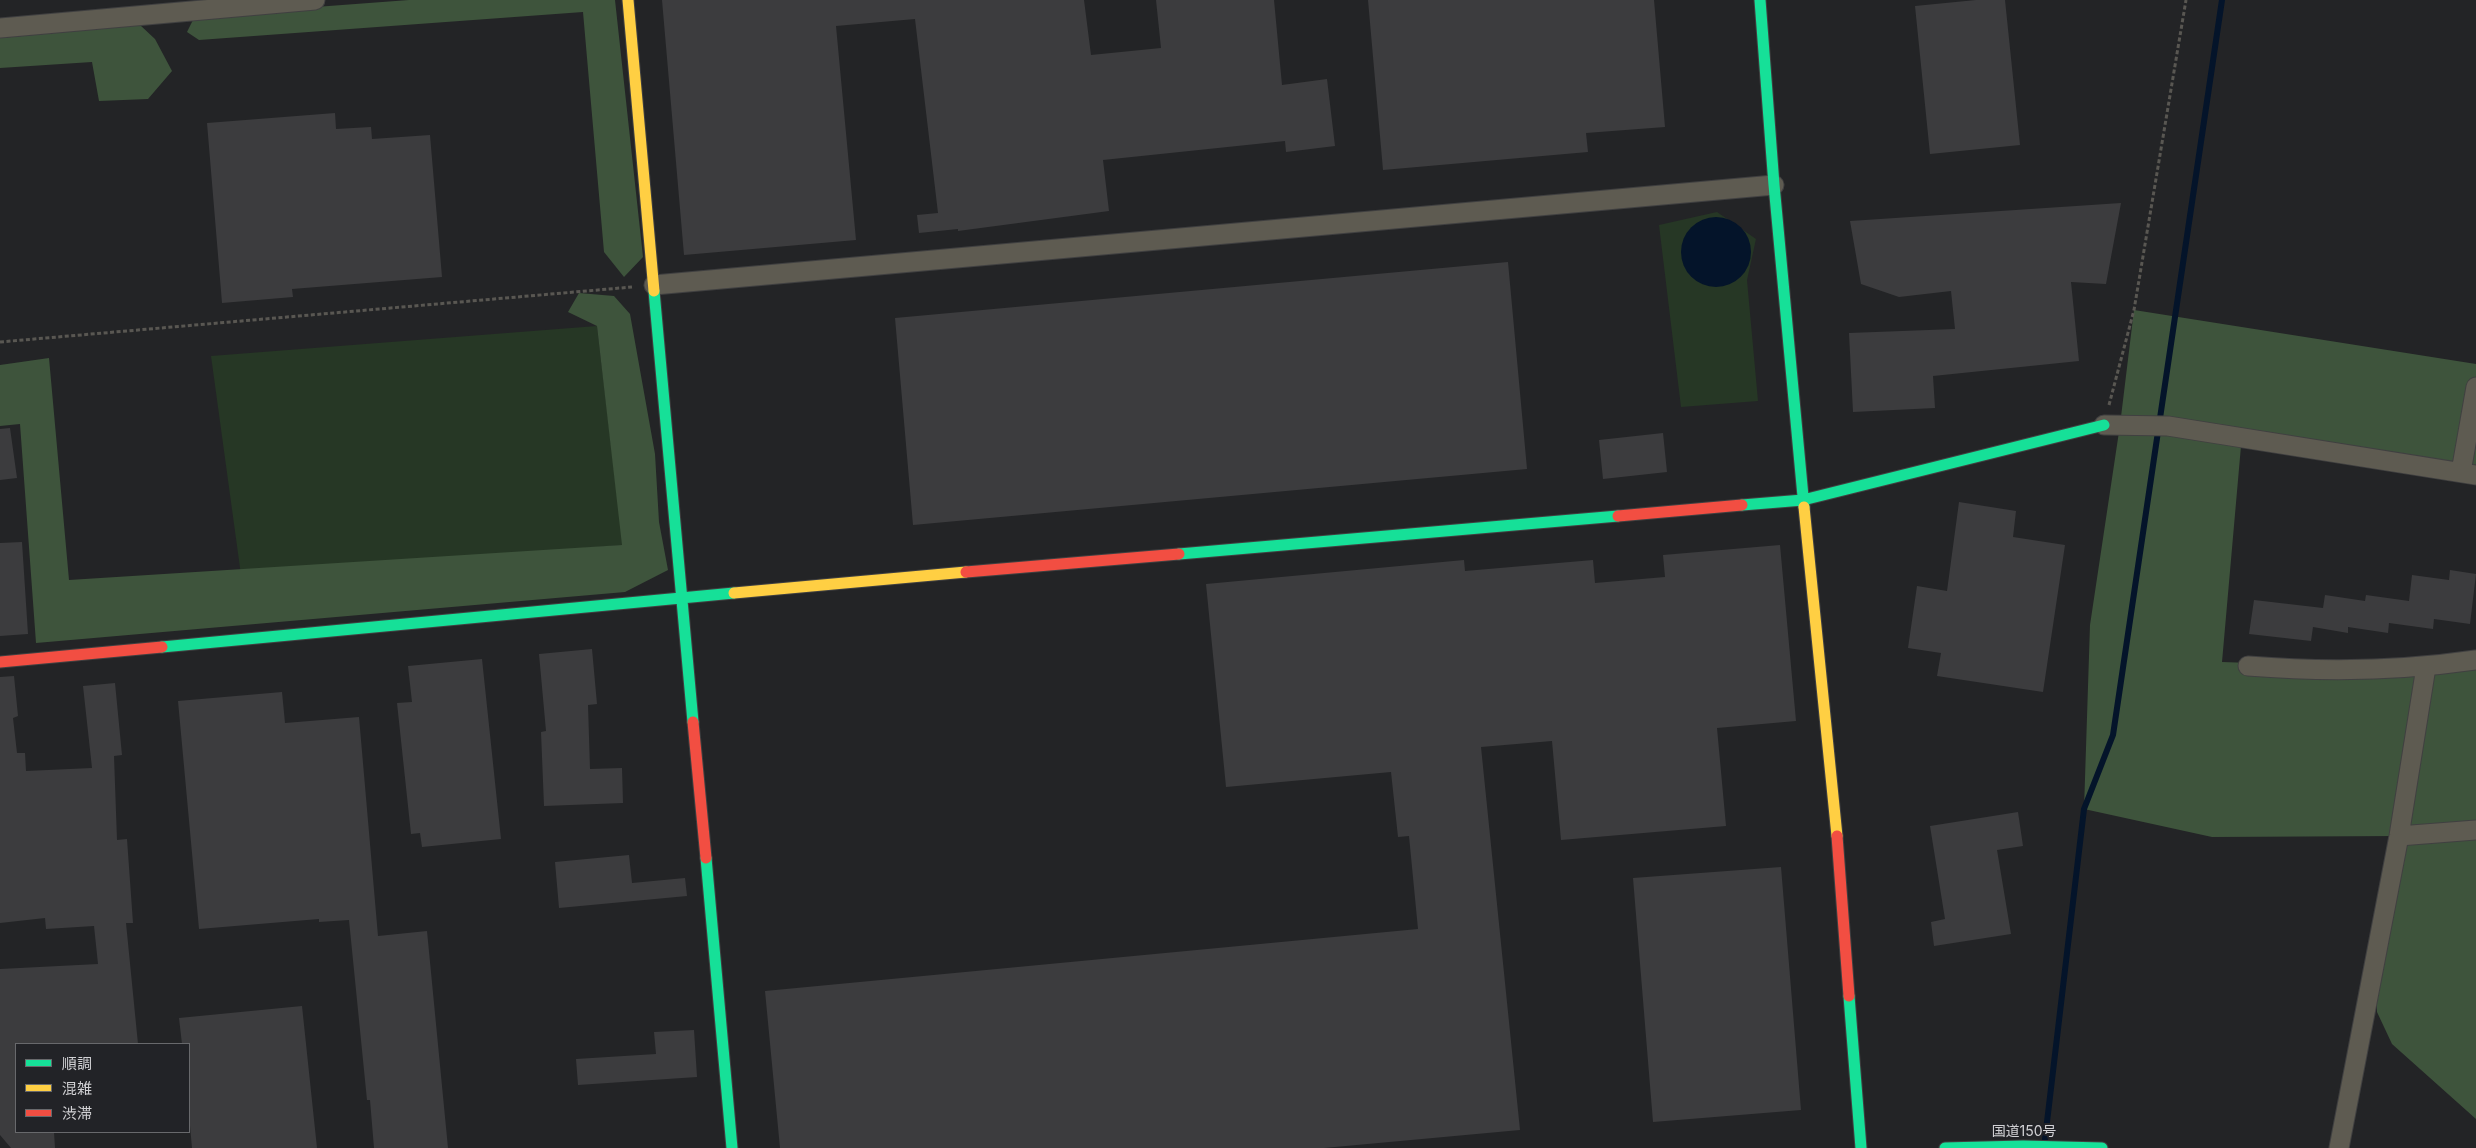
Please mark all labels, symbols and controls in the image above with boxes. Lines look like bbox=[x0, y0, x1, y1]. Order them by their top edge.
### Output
legend bbox=[15, 1043, 190, 1133]
text: 順調 bbox=[62, 1054, 92, 1073]
text: 混雑 bbox=[62, 1079, 92, 1098]
text: 渋滞 bbox=[62, 1104, 92, 1123]
street label: 国道150号 bbox=[1991, 1124, 2057, 1140]

